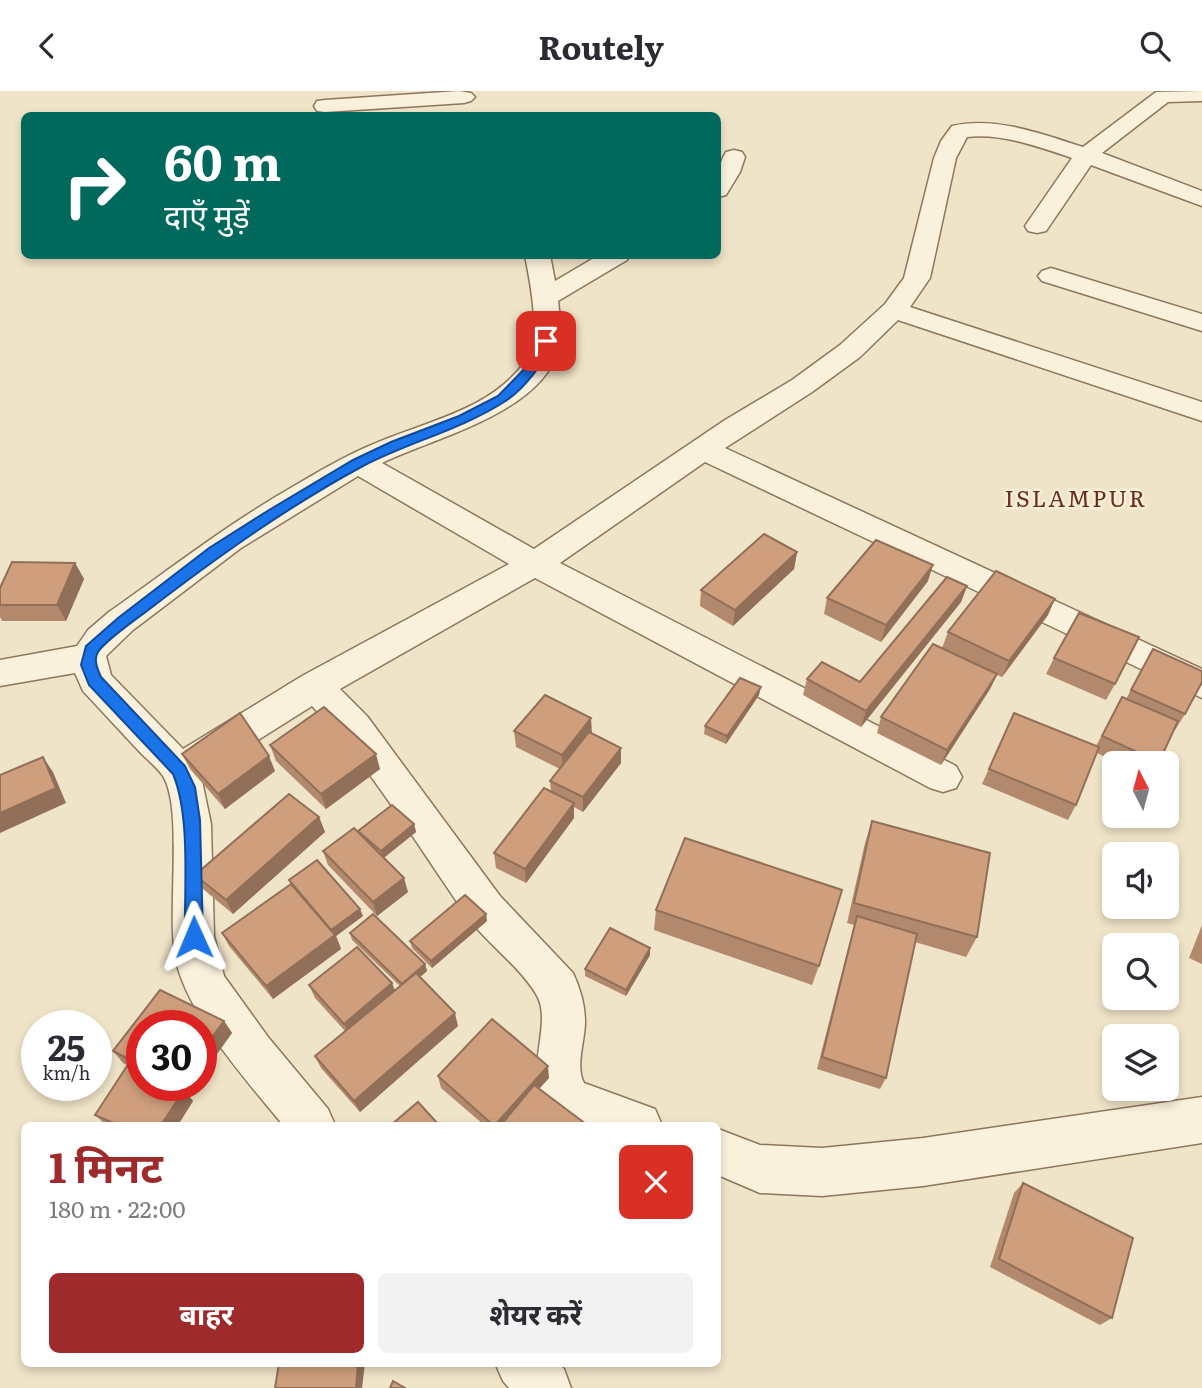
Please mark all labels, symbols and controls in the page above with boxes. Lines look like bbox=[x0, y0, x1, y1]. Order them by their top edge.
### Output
text: Routely bbox=[538, 22, 664, 70]
icon: back bbox=[28, 27, 66, 65]
icon: search bbox=[1136, 27, 1174, 65]
text: 60 m bbox=[164, 123, 281, 196]
icon: right bbox=[49, 140, 140, 231]
text: दाएँ मुड़ें bbox=[164, 190, 250, 238]
pin bbox=[516, 311, 576, 371]
icon: arrive bbox=[527, 322, 565, 360]
district label: ISLAMPUR bbox=[1005, 480, 1147, 514]
north arrow bbox=[1102, 751, 1180, 828]
map controls bbox=[1102, 751, 1179, 1101]
button: sound bbox=[1102, 842, 1179, 919]
position arrow bbox=[157, 900, 231, 974]
button: search bbox=[1102, 933, 1179, 1010]
speed limit sign: 30 bbox=[126, 1010, 217, 1101]
text: 25 bbox=[48, 1020, 85, 1072]
button: layers bbox=[1102, 1024, 1179, 1101]
text: km/h bbox=[43, 1059, 90, 1086]
text: 1 मिनट bbox=[49, 1134, 163, 1196]
button: close bbox=[619, 1145, 693, 1219]
text: 180 m · 22:00 bbox=[49, 1191, 186, 1225]
button: बाहर bbox=[49, 1273, 364, 1353]
button: शेयर करें bbox=[378, 1273, 693, 1353]

